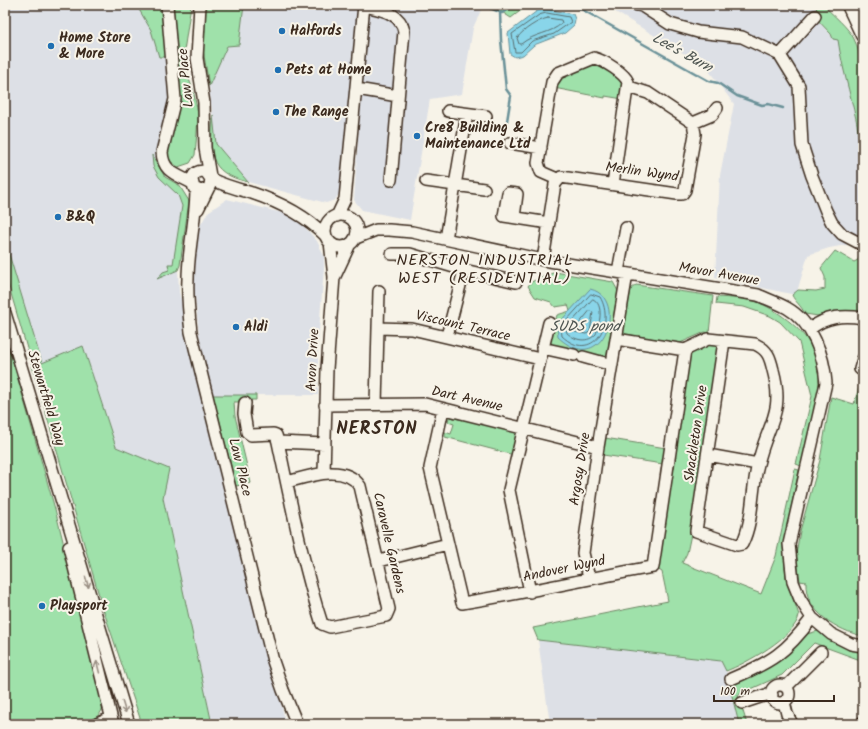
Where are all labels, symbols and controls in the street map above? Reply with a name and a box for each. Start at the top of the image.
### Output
place label: Halfords [290,20,342,42]
marker: Halfords [277,26,287,36]
place label: Home Store & More [59,27,131,65]
water label: Lee's Burn [647,27,718,80]
marker: Home Store & More [46,41,56,51]
street label: Law Place [172,47,200,109]
place label: Pets at Home [286,59,372,81]
marker: Pets at Home [273,65,283,75]
place label: The Range [284,101,349,123]
marker: The Range [271,107,281,117]
place label: Cre8 Building & Maintenance Ltd [425,117,531,155]
marker: Cre8 Building & Maintenance Ltd [412,131,422,141]
street label: Merlin Wynd [604,156,681,188]
place label: B&Q [66,206,96,228]
marker: B&Q [53,212,63,222]
district label: NERSTON INDUSTRIAL WEST (RESIDENTIAL) [396,248,574,291]
street label: Mavor Avenue [677,256,762,292]
street label: Viscount Terrace [413,304,513,348]
water label: SUDS pond [550,315,624,339]
place label: Aldi [244,316,268,338]
marker: Aldi [231,322,241,332]
street label: Avon Drive [300,327,326,392]
street label: Stewartfield Way [21,347,71,449]
street label: Dart Avenue [429,380,505,418]
street label: Shackleton Drive [678,383,714,484]
district label: NERSTON [336,415,418,444]
street label: Argosy Drive [563,430,597,507]
street label: Law Place [222,436,258,499]
street label: Caravelle Gardens [367,490,411,596]
street label: Andover Wynd [521,549,608,588]
one-way arrow [84,575,91,588]
place label: Playsport [50,595,108,617]
marker: Playsport [37,601,47,611]
one-way arrow [94,660,102,673]
scale bar [714,677,834,703]
text: 100 m [720,682,751,701]
one-way arrow [120,701,128,713]

